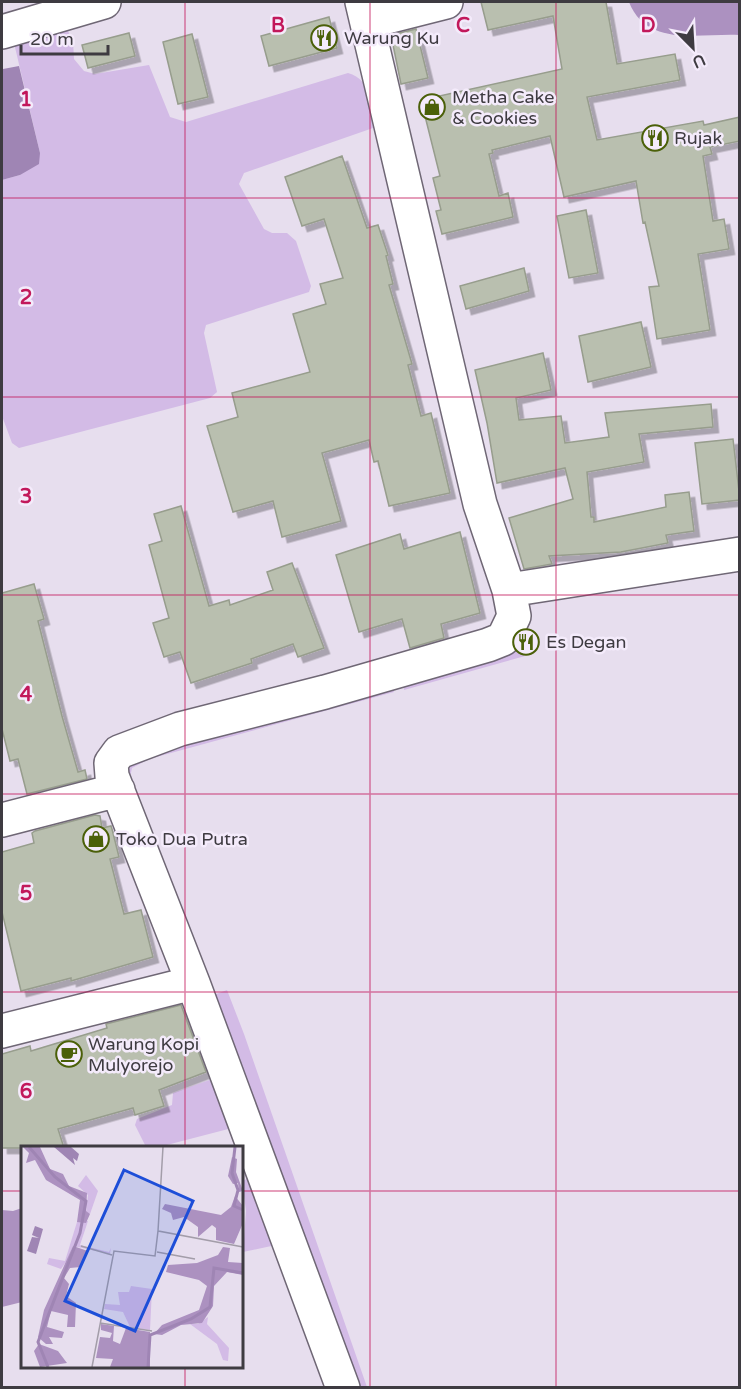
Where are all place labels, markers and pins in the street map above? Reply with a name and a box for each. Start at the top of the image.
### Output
restaurant icon: Warung Ku [309,23,339,53]
place label: Warung Ku [344,27,439,49]
place label: Metha Cake & Cookies [452,86,554,129]
shop icon: Metha Cake & Cookies [417,92,447,122]
restaurant icon: Rujak [640,123,670,153]
place label: Rujak [674,127,722,149]
restaurant icon: Es Degan [511,627,541,657]
place label: Es Degan [546,631,627,653]
shop icon: Toko Dua Putra [81,824,111,854]
place label: Toko Dua Putra [116,828,248,850]
place label: Warung Kopi Mulyorejo [88,1033,199,1076]
cafe icon: Warung Kopi Mulyorejo [54,1039,84,1069]

